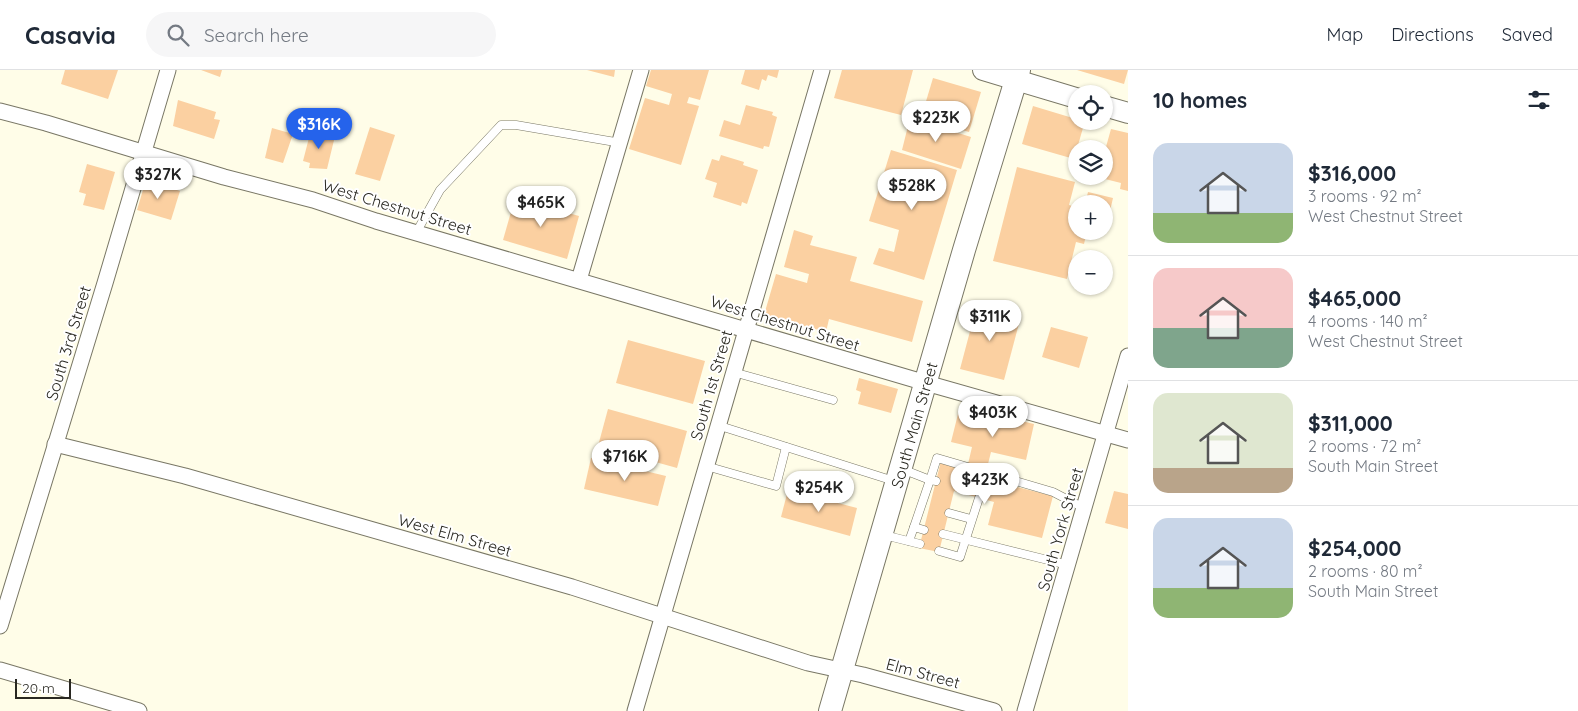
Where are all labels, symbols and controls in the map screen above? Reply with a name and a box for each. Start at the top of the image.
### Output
search box [146,12,496,57]
text: Casavia [25,20,116,50]
icon: search [164,21,192,49]
text: Search here [204,23,309,47]
text: Map [1326,23,1363,46]
text: Directions [1391,23,1474,46]
text: Saved [1502,23,1553,46]
map controls [1068,85,1113,295]
button: locate [1068,85,1113,130]
icon: filters [1525,86,1553,114]
text: 10 homes [1153,87,1247,113]
pin: $223K [901,100,971,143]
text: $223K [913,107,959,127]
pin: $316K [284,108,354,150]
text: $316K [297,114,341,134]
button: layers [1068,140,1113,185]
pin: $327K [123,158,193,200]
text: $316,000 [1308,160,1396,186]
icon: home [1193,163,1253,223]
text: $327K [135,164,181,184]
pin: $528K [877,168,947,211]
street label: West Chestnut Street [320,175,474,239]
text: $528K [888,175,936,195]
pin: $465K [506,186,576,228]
text: 3 rooms · 92 m² [1308,186,1422,206]
text: $465K [517,192,565,212]
button: + [1068,195,1113,240]
text: West Chestnut Street [1308,206,1463,226]
button: − [1068,250,1113,295]
street label: South 3rd Street [41,283,95,403]
text: $465,000 [1308,285,1401,311]
icon: home [1193,288,1253,348]
street label: West Chestnut Street [708,291,862,355]
pin: $311K [955,300,1025,342]
text: $311K [969,306,1011,326]
text: 4 rooms · 140 m² [1308,311,1428,331]
street label: South 1st Street [686,328,736,442]
text: West Chestnut Street [1308,331,1463,351]
street label: South Main Street [886,360,942,490]
pin: $403K [958,396,1028,438]
text: $403K [969,402,1017,422]
text: $311,000 [1308,410,1393,436]
icon: home [1193,413,1253,473]
text: 2 rooms · 72 m² [1308,436,1421,456]
pin: $716K [590,440,660,482]
text: $716K [603,446,647,466]
text: South Main Street [1308,456,1438,476]
pin: $423K [950,462,1020,505]
street label: South York Street [1033,465,1087,593]
text: $423K [961,469,1009,489]
pin: $254K [784,470,854,513]
text: $254K [795,477,843,497]
street label: West Elm Street [396,509,514,561]
text: $254,000 [1308,535,1401,561]
icon: home [1193,538,1253,598]
text: 2 rooms · 80 m² [1308,561,1423,581]
text: South Main Street [1308,581,1438,601]
street label: Elm Street [884,654,962,692]
scale bar [15,676,71,699]
text: 20 m [22,679,55,697]

